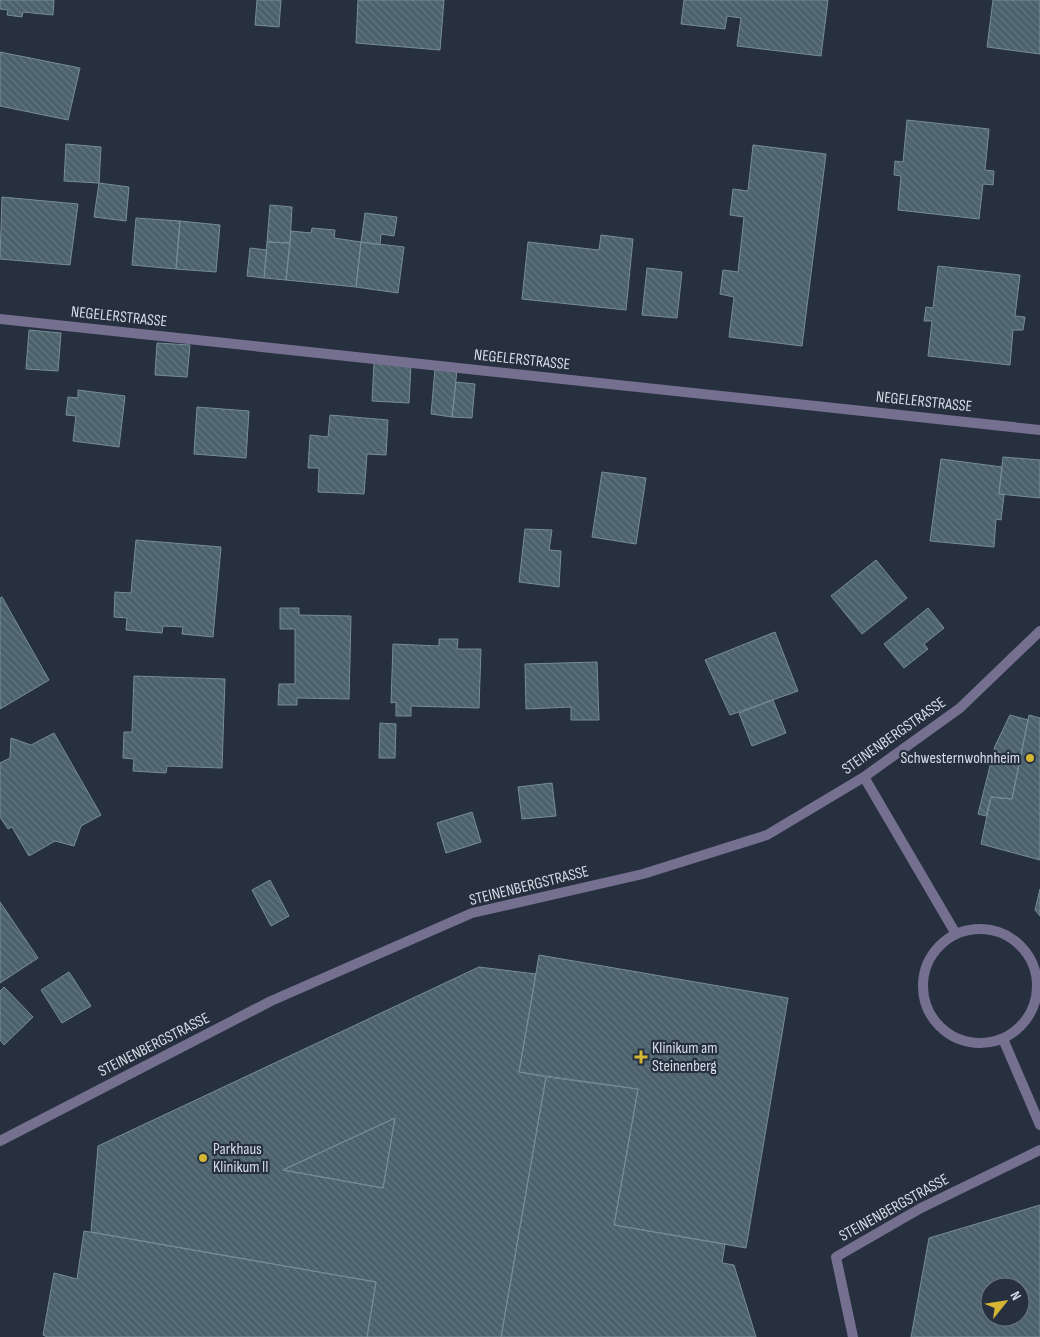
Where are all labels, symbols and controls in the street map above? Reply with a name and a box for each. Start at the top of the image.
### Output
street label: NEGELERSTRASSE [70,303,168,331]
street label: NEGELERSTRASSE [473,346,571,374]
street label: NEGELERSTRASSE [875,388,973,416]
street label: STEINENBERGSTRASSE [838,693,950,779]
place label: Schwesternwohnheim [900,749,1020,768]
marker: Schwesternwohnheim [1024,752,1036,764]
street label: STEINENBERGSTRASSE [467,862,591,910]
street label: STEINENBERGSTRASSE [95,1009,213,1081]
place label: Klinikum am Steinenberg [652,1039,717,1076]
marker: Klinikum am Steinenberg [634,1050,648,1064]
place label: Parkhaus Klinikum II [213,1140,268,1177]
marker: Parkhaus Klinikum II [197,1152,209,1164]
street label: STEINENBERGSTRASSE [836,1170,952,1246]
north arrow [980,1277,1030,1327]
text: N [1007,1288,1025,1303]

